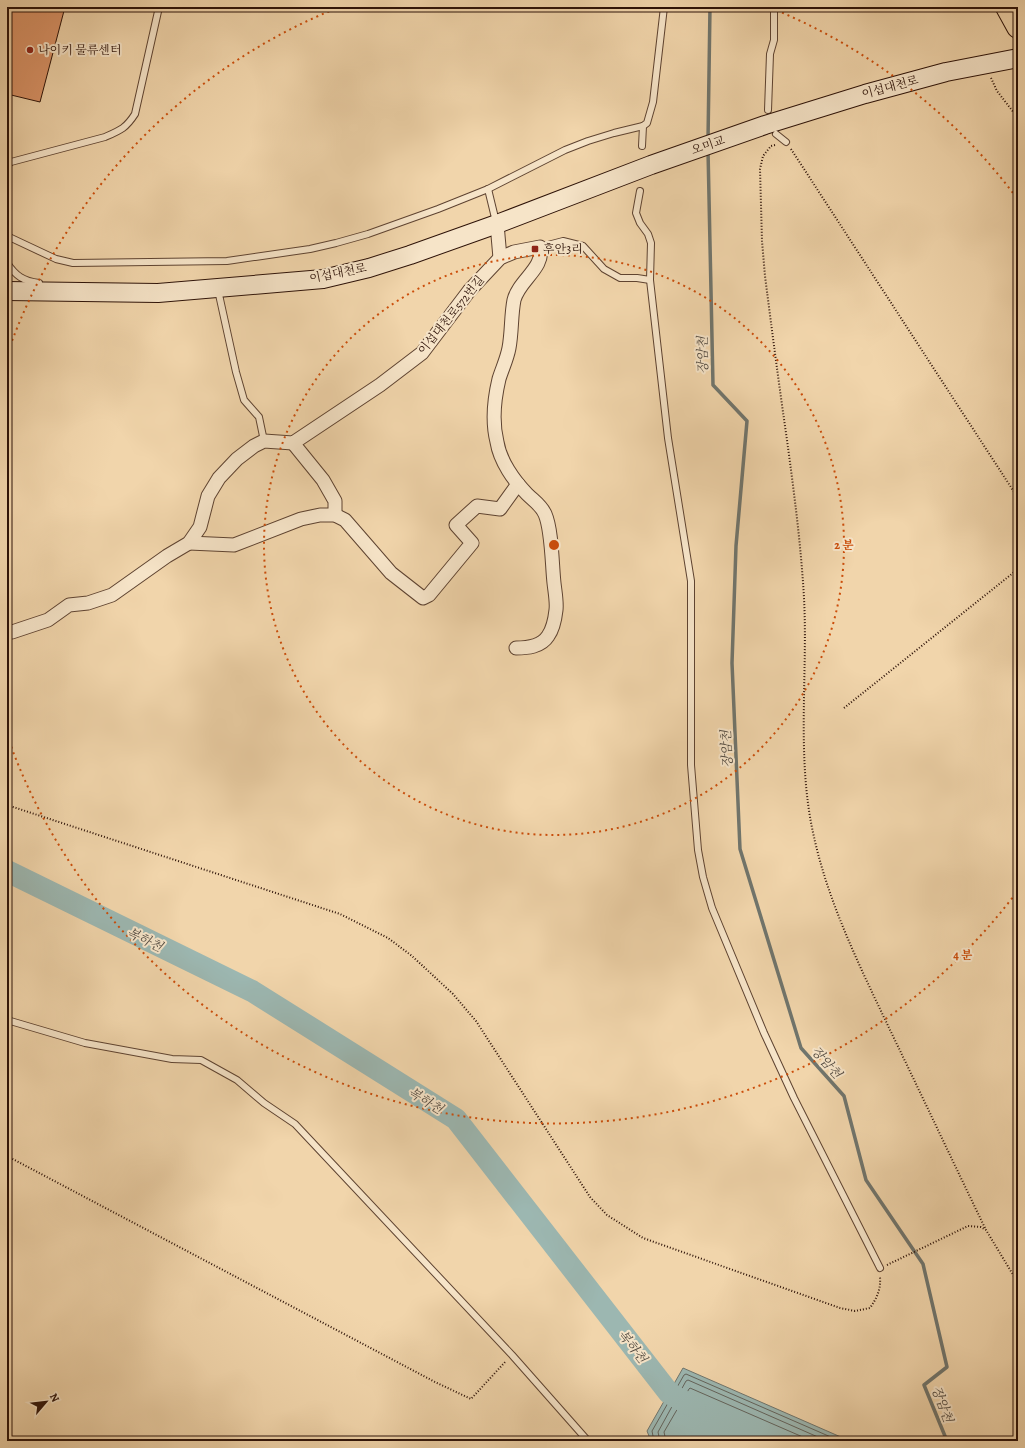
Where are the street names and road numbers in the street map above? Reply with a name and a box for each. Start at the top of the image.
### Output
street label: 이섭대천로 [860,72,920,102]
street label: 오미교 [689,132,727,158]
street label: 이섭대천로 [308,260,368,286]
street label: 이섭대천로572번길 [414,272,488,358]

